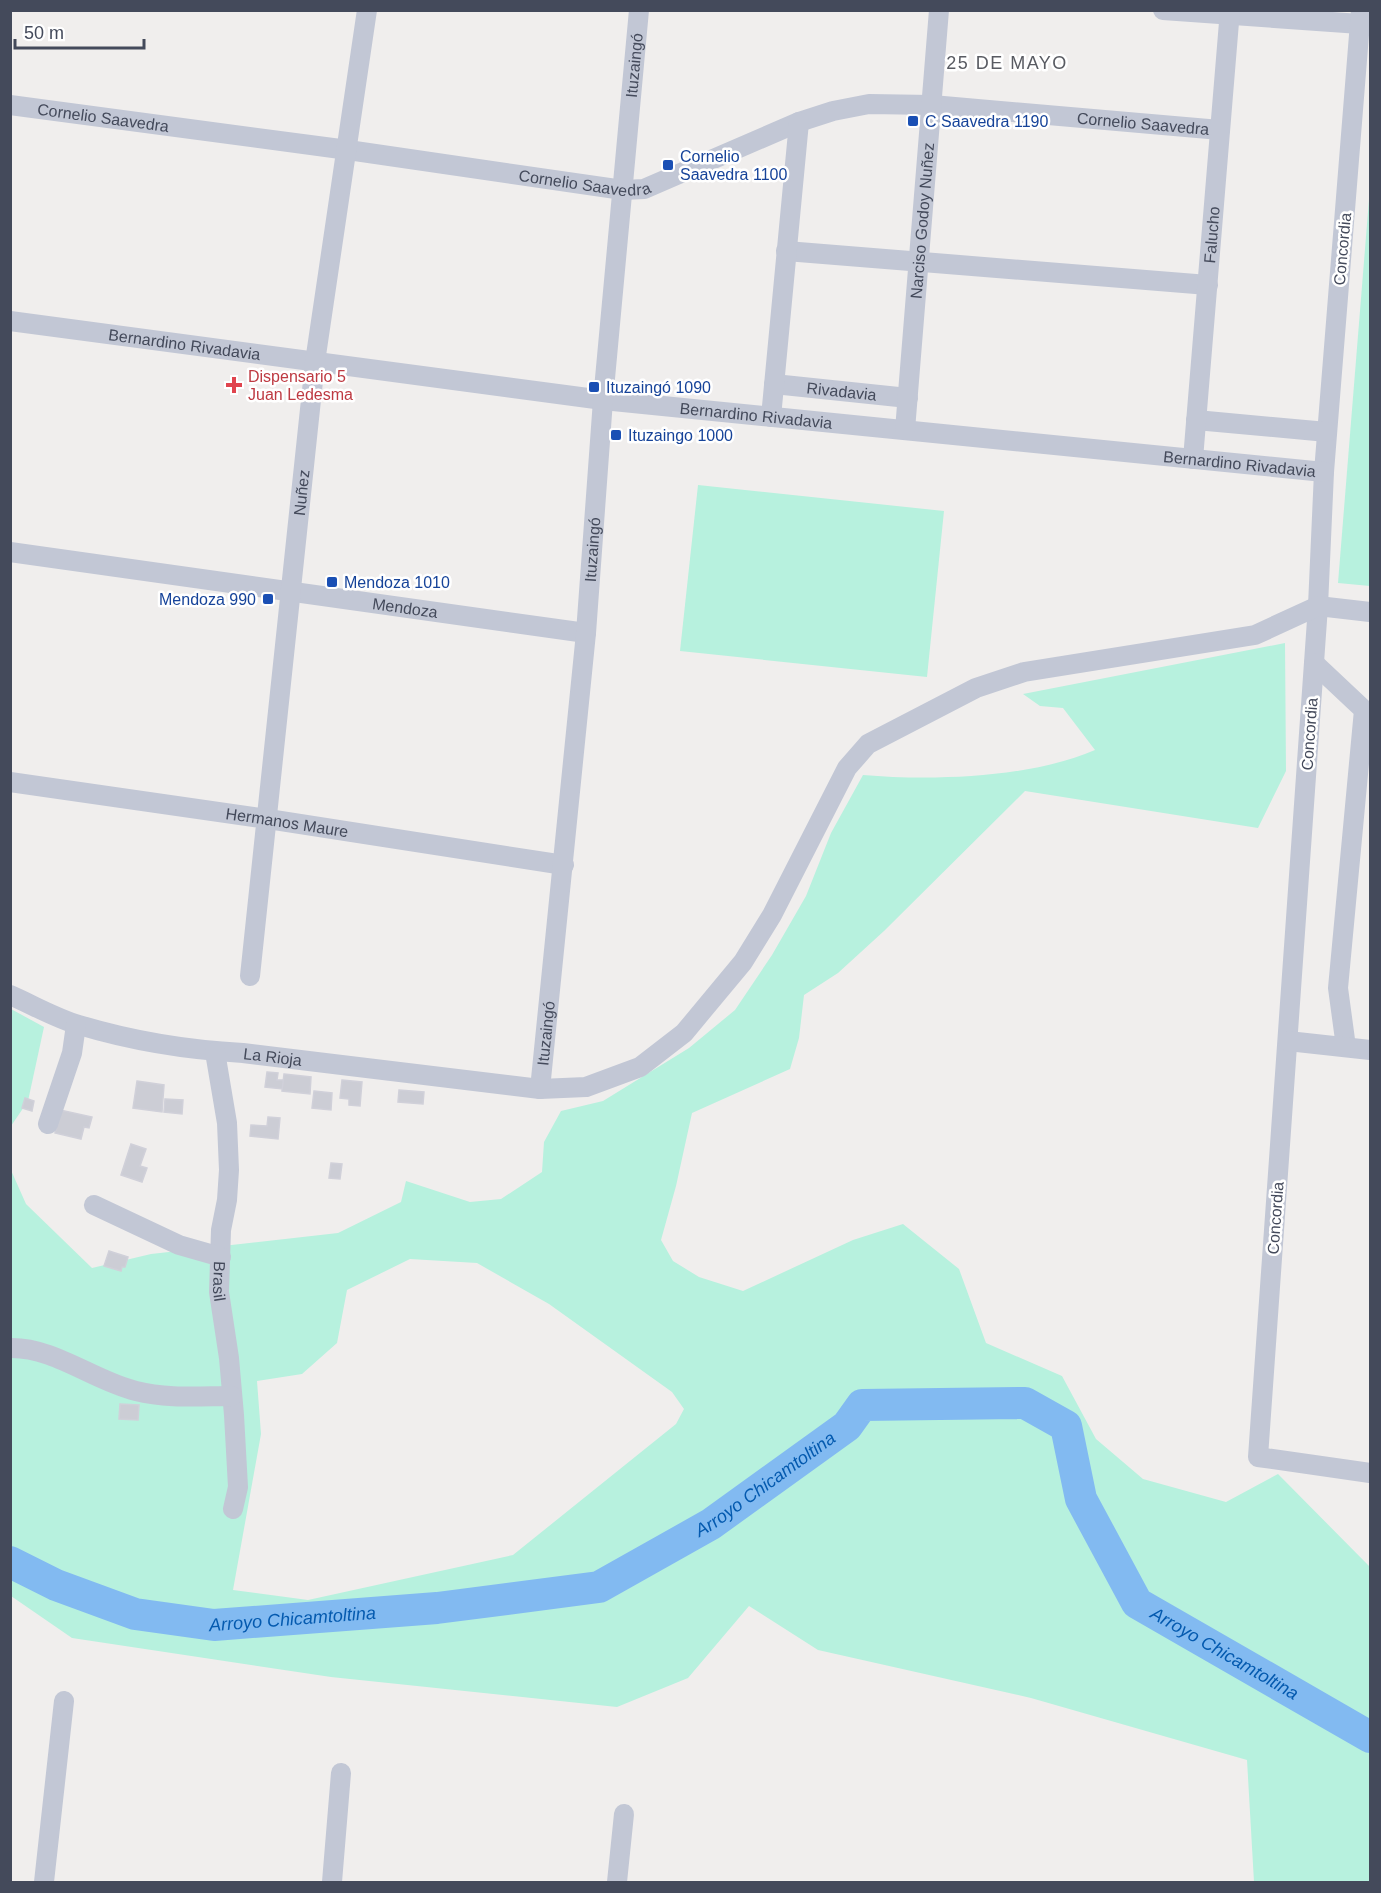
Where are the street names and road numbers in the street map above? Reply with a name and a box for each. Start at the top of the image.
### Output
street label: Ituzaingó [623,32,646,99]
street label: Cornelio Saavedra [36,101,170,135]
street label: Cornelio Saavedra [1076,110,1210,138]
street label: Narciso Godoy Nuñez [908,142,937,299]
street label: Cornelio Saavedra [518,167,654,200]
street label: Falucho [1201,206,1223,264]
street label: Concordia [1331,212,1354,286]
street label: Bernardino Rivadavia [107,326,261,363]
street label: Rivadavia [806,379,878,404]
street label: Bernardino Rivadavia [679,400,833,432]
street label: Bernardino Rivadavia [1163,448,1317,480]
street label: Nuñez [291,469,313,517]
street label: Ituzaingó [582,516,603,583]
street label: Mendoza [371,595,439,621]
street label: Concordia [1298,697,1321,771]
street label: Hermanos Maure [225,805,350,840]
street label: Ituzaingó [534,1000,558,1067]
street label: La Rioja [242,1045,303,1069]
street label: Concordia [1264,1181,1287,1255]
street label: Brasil [210,1261,228,1303]

